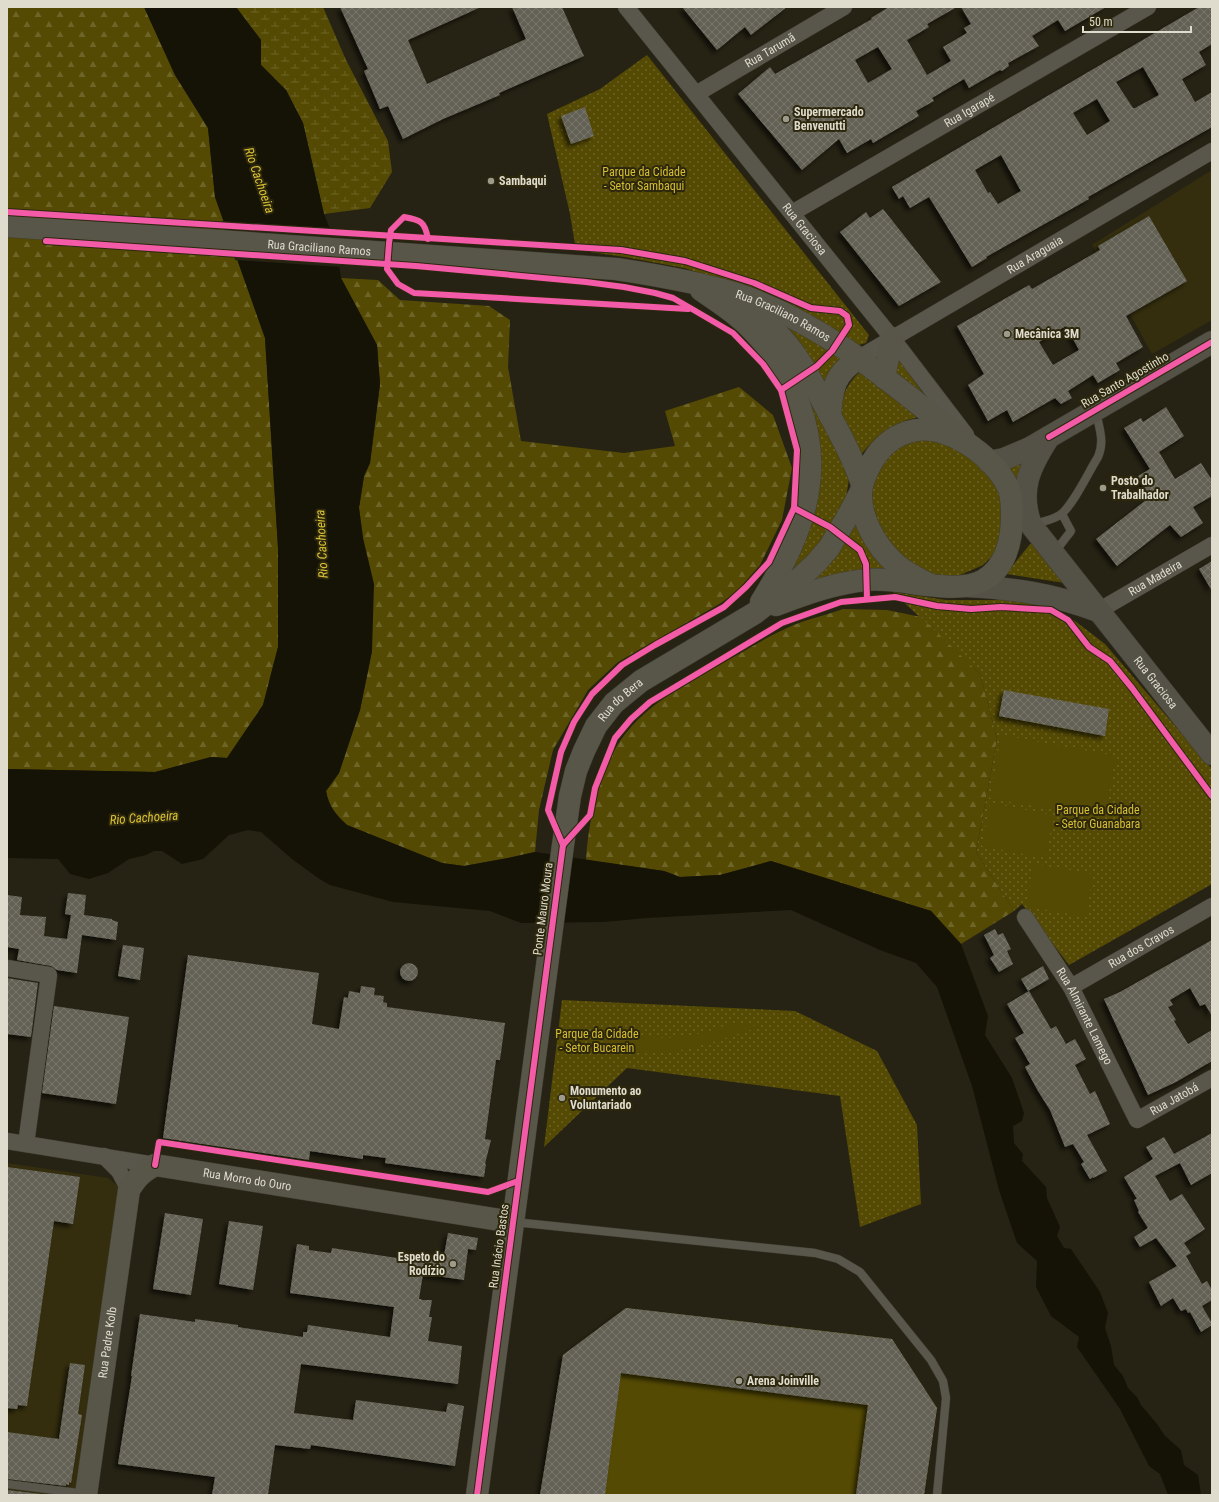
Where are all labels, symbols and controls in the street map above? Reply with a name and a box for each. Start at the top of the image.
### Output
scale bar [1083,8,1191,34]
text: 50 m [1089,15,1113,29]
street label: Rua Tarumã [742,30,798,71]
street label: Rua Igarapé [942,90,998,130]
place label: Supermercado Benvenutti [794,105,864,133]
marker: Supermercado Benvenutti [781,114,791,124]
water label: Rio Cachoeira [241,145,278,215]
park label: Parque da Cidade - Setor Sambaqui [602,165,686,193]
place label: Sambaqui [499,174,547,188]
marker: Sambaqui [486,176,496,186]
street label: Rua Graciosa [779,200,830,258]
street label: Rua Araguaia [1004,233,1066,277]
street label: Rua Graciliano Ramos [267,237,372,259]
street label: Rua Graciliano Ramos [734,287,833,345]
place label: Mecânica 3M [1015,327,1079,341]
marker: Mecânica 3M [1002,329,1012,339]
street label: Rua Santo Agostinho [1079,349,1171,411]
place label: Posto do Trabalhador [1111,474,1169,502]
marker: Posto do Trabalhador [1098,483,1108,493]
water label: Rio Cachoeira [312,509,331,579]
street label: Rua Madeira [1126,557,1184,599]
street label: Rua Graciosa [1131,654,1181,712]
street label: Rua do Bera [595,675,646,724]
park label: Parque da Cidade - Setor Guanabara [1056,803,1140,831]
water label: Rio Cachoeira [109,808,179,827]
street label: Ponte Mauro Moura [530,862,556,956]
street label: Rua dos Cravos [1106,922,1177,971]
street label: Rua Almirante Lamego [1053,965,1115,1067]
park label: Parque da Cidade - Setor Bucarein [555,1027,639,1055]
street label: Rua Jatobá [1148,1080,1201,1118]
place label: Monumento ao Voluntariado [570,1084,641,1112]
marker: Monumento ao Voluntariado [557,1093,567,1103]
street label: Rua Morro do Ouro [202,1166,292,1194]
street label: Rua Inácio Bastos [486,1203,512,1289]
place label: Espeto do Rodízio [398,1250,445,1278]
marker: Espeto do Rodízio [448,1259,458,1269]
street label: Rua Padre Kolb [96,1306,119,1379]
place label: Arena Joinville [747,1374,819,1388]
marker: Arena Joinville [734,1376,744,1386]

